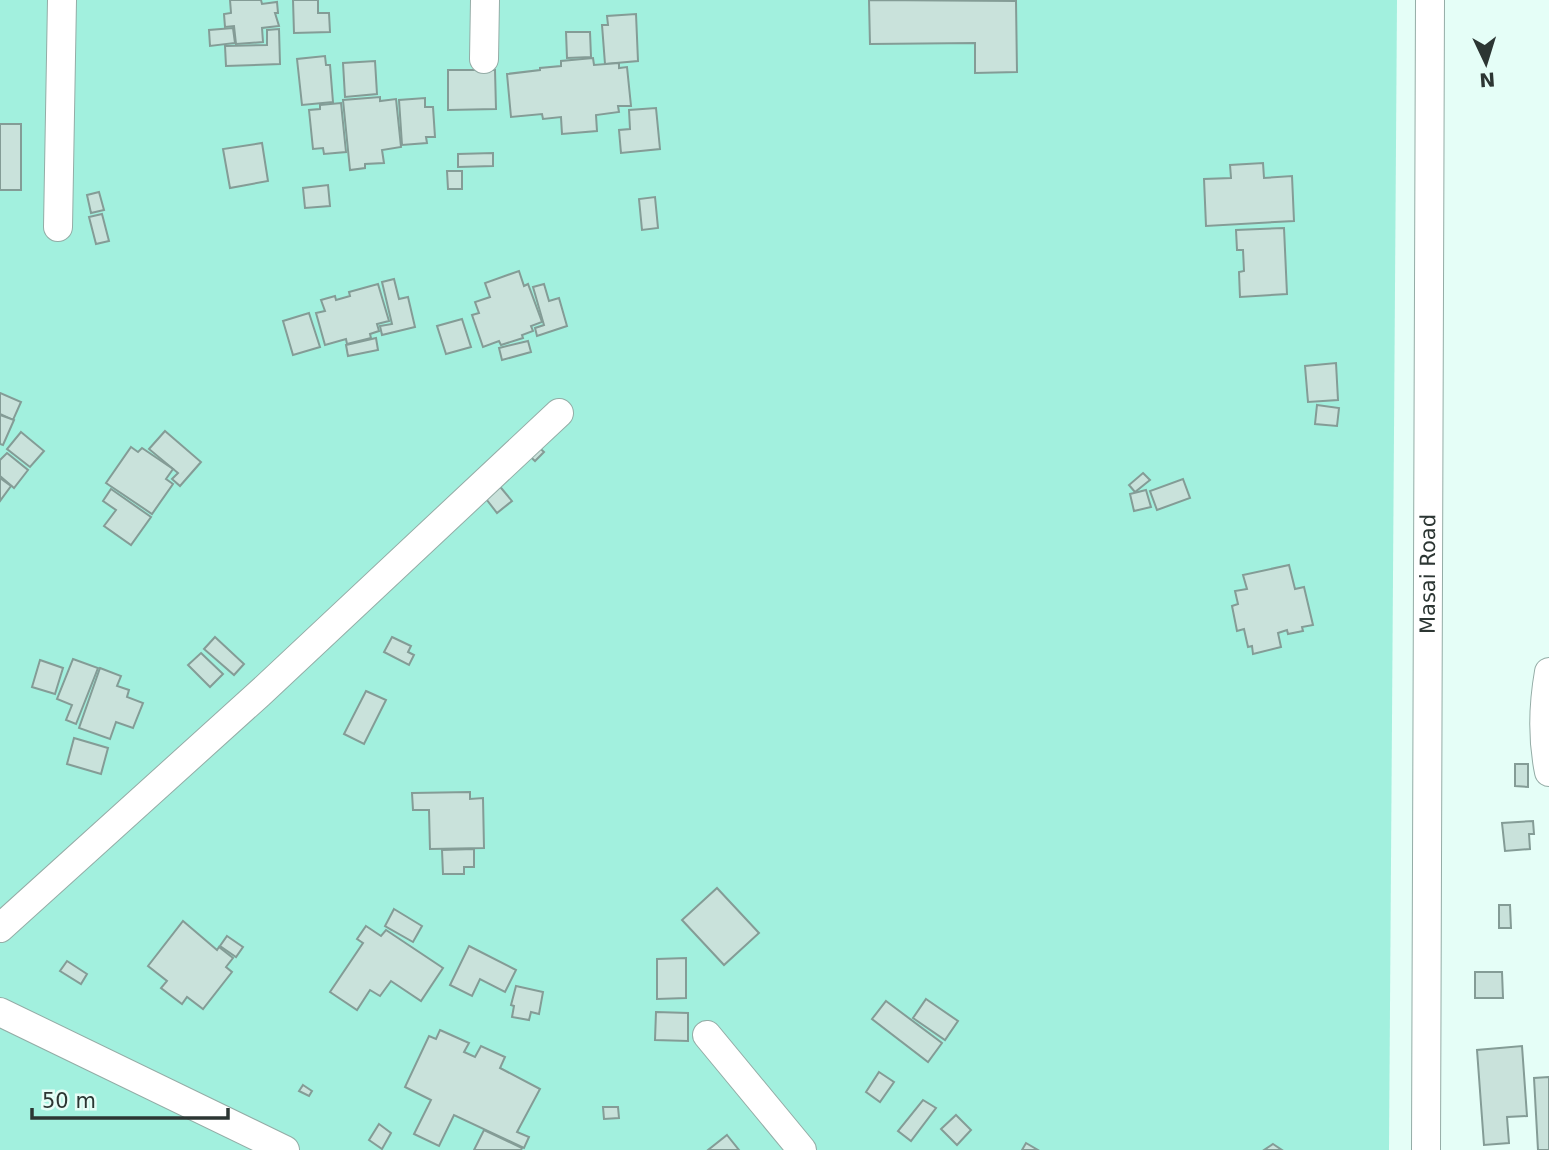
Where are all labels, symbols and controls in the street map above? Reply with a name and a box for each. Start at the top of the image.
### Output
north arrow [1451,28,1521,98]
text: N [1478,68,1496,91]
street label: Masai Road [1416,514,1440,634]
scale bar [32,1076,228,1120]
text: 50 m [42,1089,96,1113]

